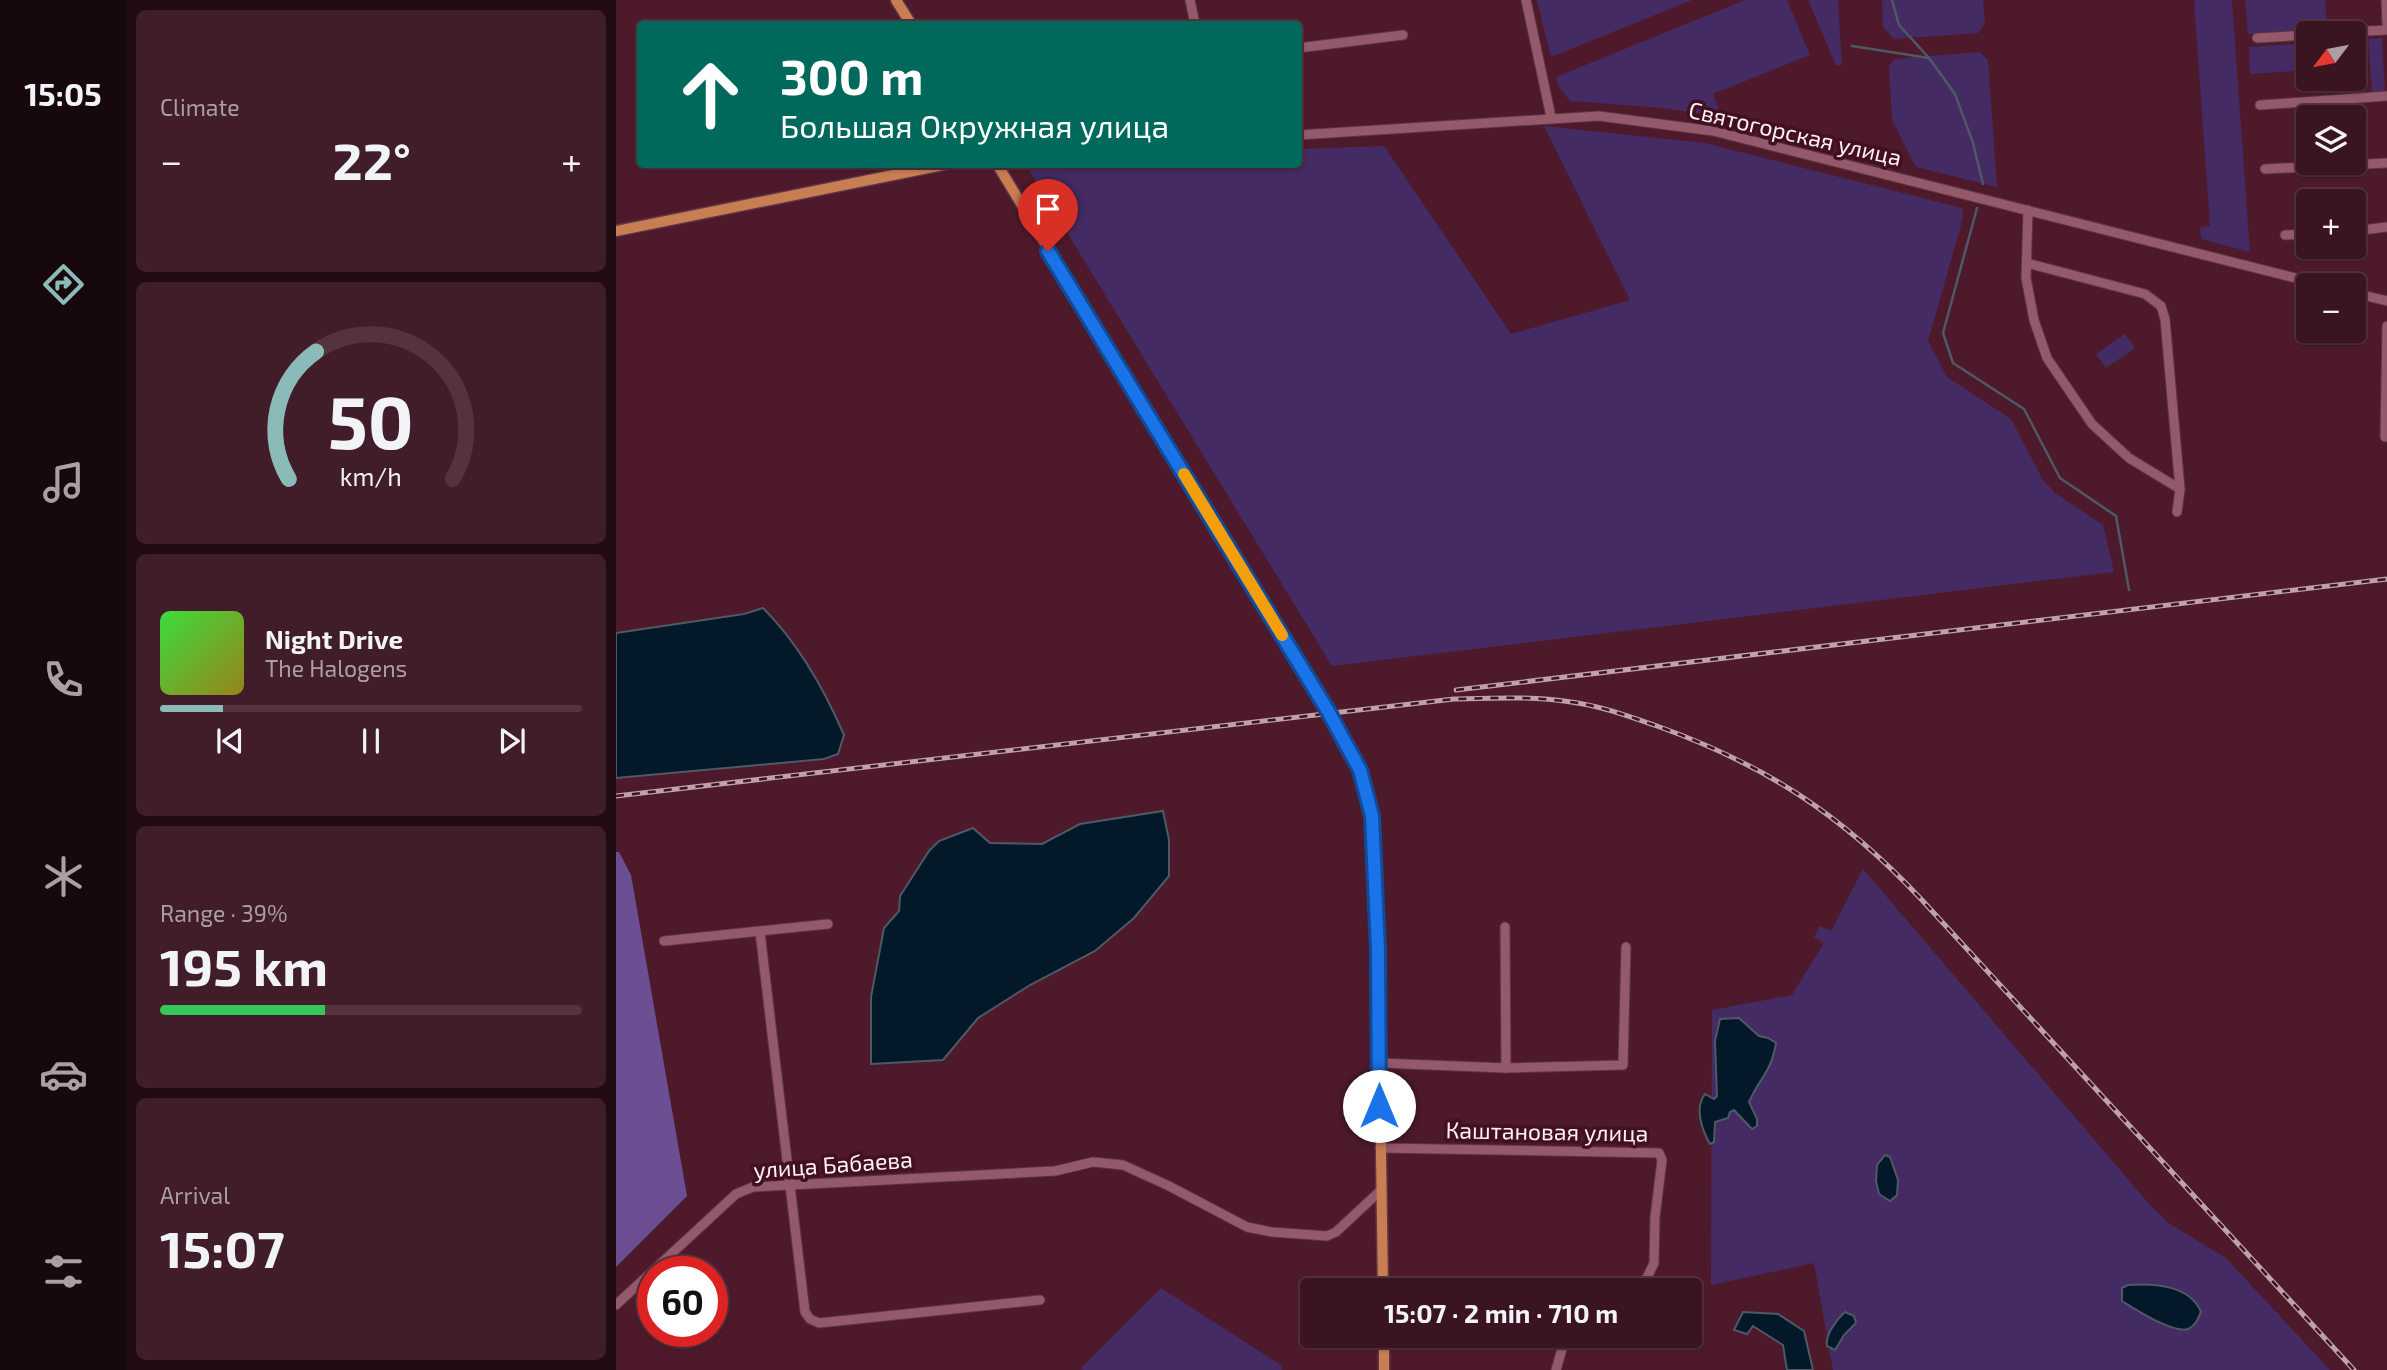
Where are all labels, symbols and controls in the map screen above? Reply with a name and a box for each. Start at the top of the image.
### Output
north arrow [2296,21,2366,91]
map controls [2296,21,2366,343]
text: 300 m [780,46,923,105]
icon: ahead [665,49,756,140]
text: 15:05 [24,74,102,112]
text: Climate [160,93,240,121]
street label: Святогорская улица [1686,95,1904,172]
button: layers [2296,105,2366,175]
text: Большая Окружная улица [780,106,1169,144]
text: 22° [332,128,411,190]
text: − [160,137,182,183]
text: + [561,137,582,183]
pin [1018,179,1078,251]
button: + [2296,189,2366,259]
icon: arrive [1029,190,1067,228]
icon: directions [39,260,88,309]
button: − [2296,273,2366,343]
text: 50 [328,376,414,464]
icon: music [39,458,88,507]
text: km/h [340,461,402,491]
text: Night Drive [265,623,403,654]
text: The Halogens [265,654,407,682]
icon: phone [39,655,88,704]
icon: previous [211,722,249,760]
icon: pause [352,722,390,760]
icon: next [493,722,531,760]
icon: climate [39,852,88,901]
text: Range · 39% [160,899,288,927]
text: 195 km [160,934,328,996]
icon: car [39,1050,88,1099]
position arrow [1342,1069,1416,1143]
street label: Каштановая улица [1445,1115,1649,1148]
street label: улица Бабаева [752,1144,914,1185]
text: Arrival [160,1181,230,1209]
text: 15:07 [160,1216,285,1278]
icon: filters [39,1247,88,1296]
speed limit sign: 60 [637,1256,728,1347]
text: 15:07 · 2 min · 710 m [1384,1297,1618,1328]

